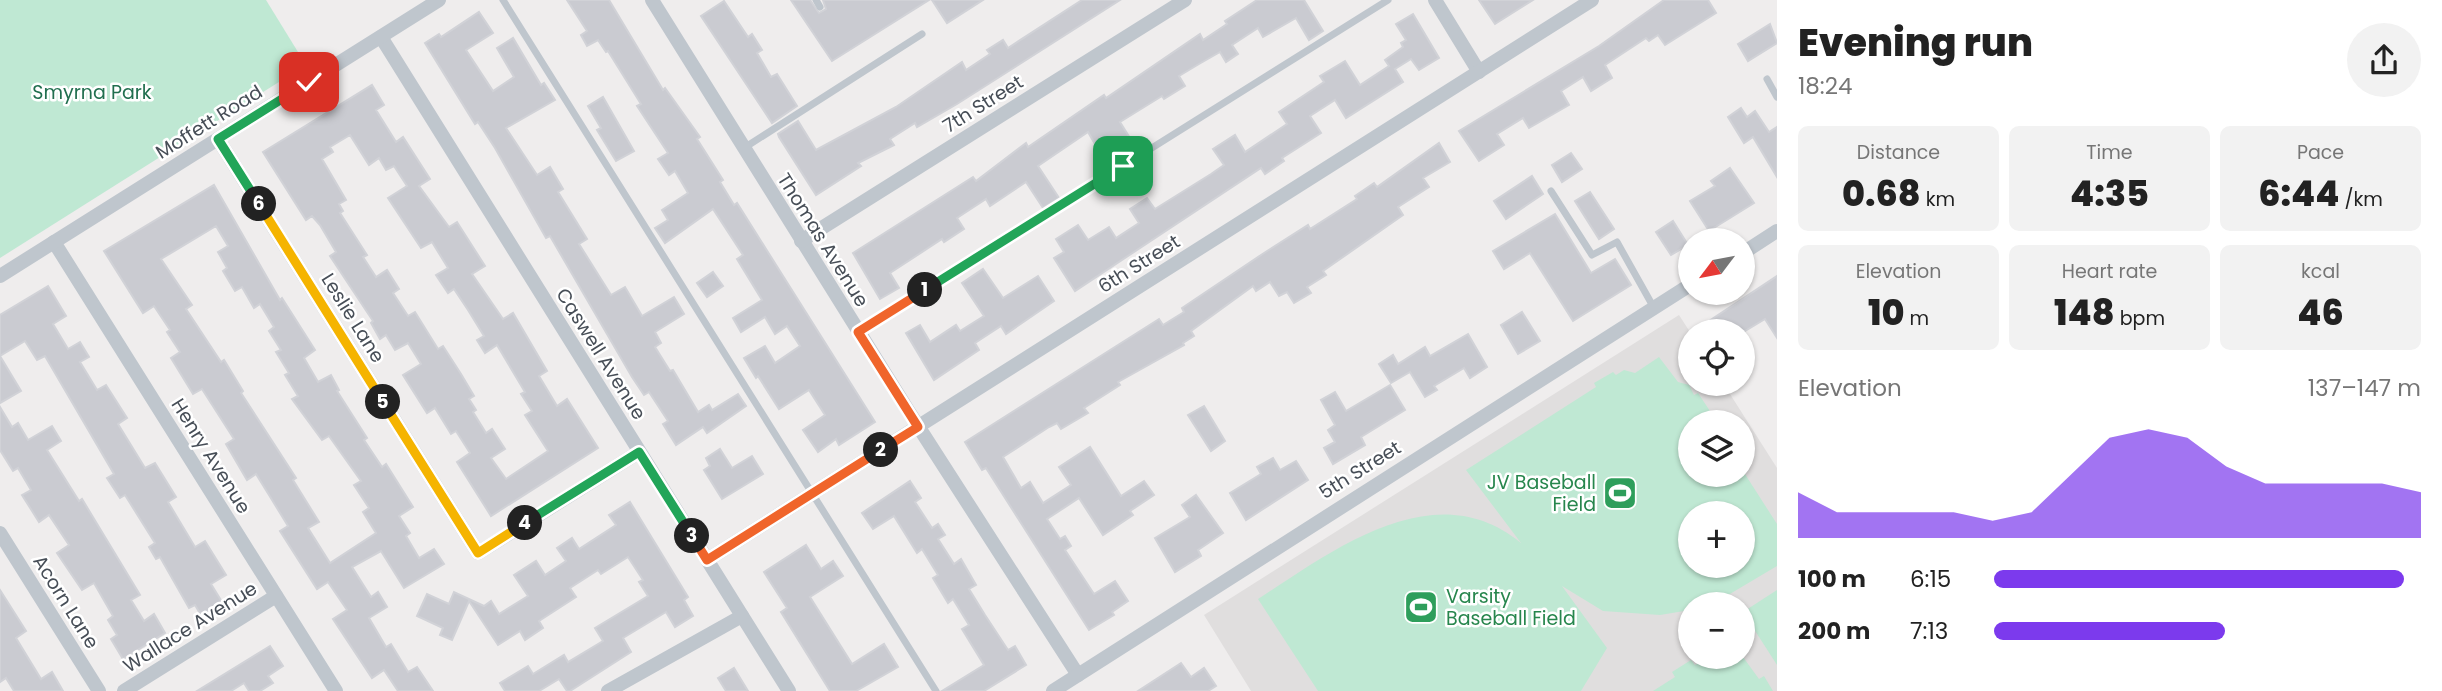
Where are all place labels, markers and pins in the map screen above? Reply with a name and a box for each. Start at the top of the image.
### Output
pin [279,52,339,112]
pin [1093,136,1153,196]
pin: 6 [242,186,276,222]
pin: 1 [908,272,942,308]
pin: 5 [366,384,400,420]
pin: 2 [864,433,898,468]
place label: JV Baseball Field [1487,469,1596,518]
sports icon: JV Baseball Field [1601,474,1639,512]
pin: 4 [508,505,542,540]
pin: 3 [674,518,710,554]
place label: Varsity Baseball Field [1446,583,1576,632]
sports icon: Varsity Baseball Field [1402,588,1440,626]

